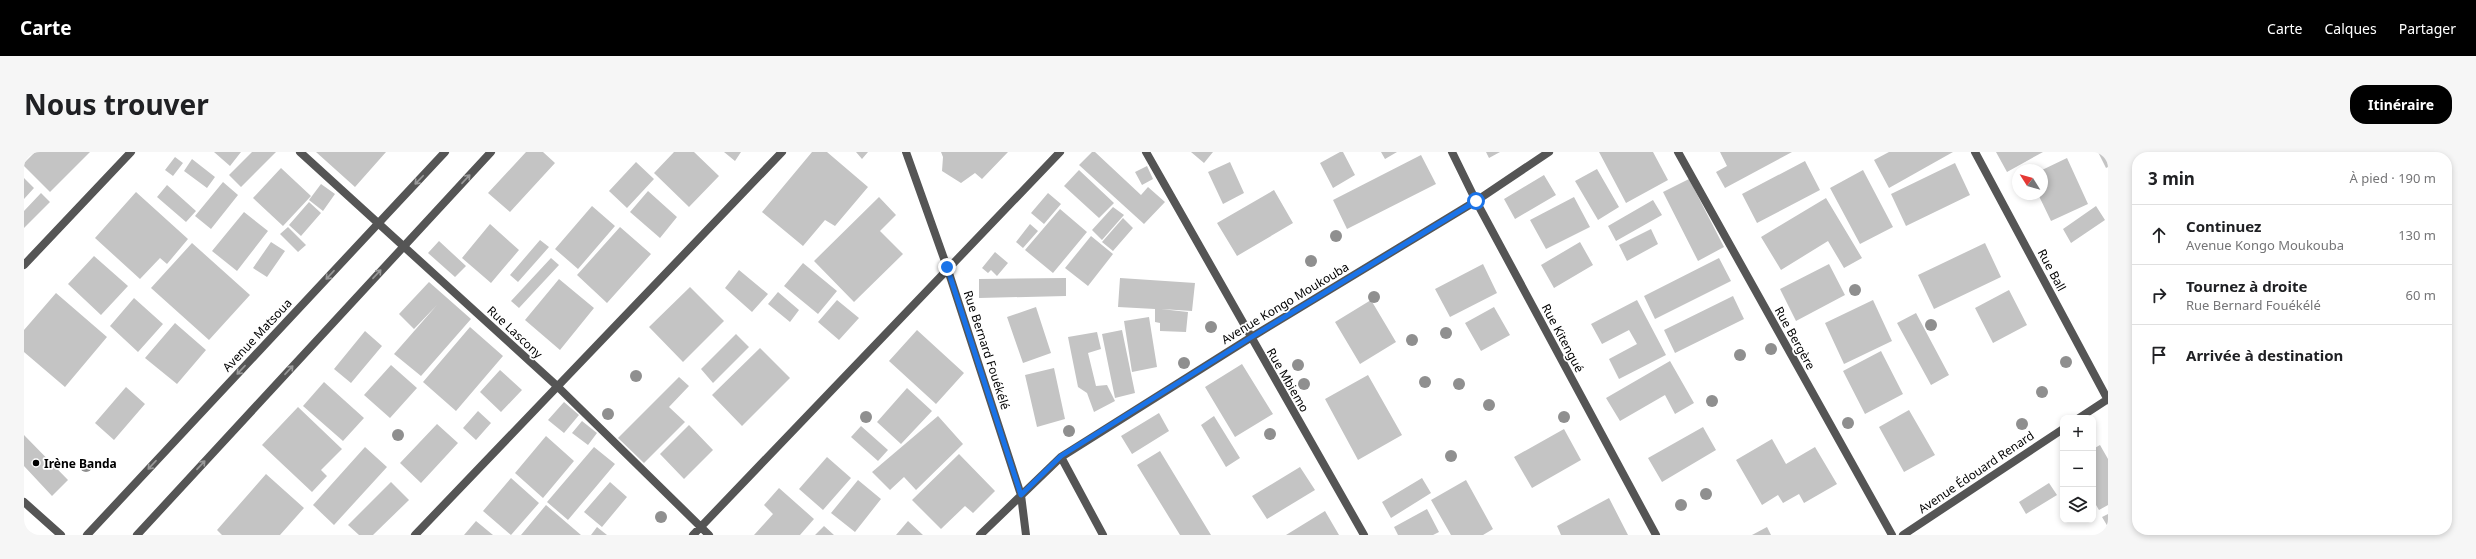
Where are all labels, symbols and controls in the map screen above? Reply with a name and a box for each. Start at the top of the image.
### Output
text: Carte [20,15,72,41]
text: Carte [2267,19,2303,38]
text: Calques [2325,19,2377,38]
text: Partager [2399,19,2456,38]
text: Nous trouver [24,85,209,123]
button: Itinéraire [2350,85,2452,124]
north arrow [2012,164,2048,200]
text: 3 min [2148,167,2195,190]
text: À pied · 190 m [2350,169,2436,187]
one-way arrow [461,174,471,184]
one-way arrow [414,175,423,185]
route start [1467,192,1485,210]
text: Continuez [2186,216,2261,236]
icon: ahead [2148,224,2170,246]
text: 130 m [2398,226,2436,244]
text: Avenue Kongo Moukouba [2186,236,2344,254]
street label: Rue Ball [2034,246,2070,294]
route end [938,258,956,276]
street label: Avenue Kongo Moukouba [1218,258,1352,348]
one-way arrow [373,269,382,279]
one-way arrow [325,270,334,280]
text: Tournez à droite [2186,276,2307,296]
icon: right [2148,284,2170,306]
text: 60 m [2406,286,2436,304]
street label: Rue Bernard Fouékélé [960,288,1014,412]
street label: Avenue Matsoua [219,295,295,375]
text: Rue Bernard Fouékélé [2186,296,2321,314]
street label: Rue Kitengué [1538,301,1588,375]
street label: Rue Lascony [484,302,547,363]
street label: Rue Bergère [1771,303,1819,373]
icon: arrive [2148,344,2170,366]
street label: Rue Mbiemo [1263,345,1313,415]
text: Arrivée à destination [2186,345,2343,365]
one-way arrow [285,364,294,375]
one-way arrow [236,365,246,375]
map controls [2060,415,2096,523]
button: + [2060,415,2096,451]
street label: Avenue Édouard Renard [1915,427,2037,517]
button: − [2060,451,2096,487]
place label: Irène Banda [44,455,117,472]
marker: Irène Banda [31,458,41,468]
one-way arrow [147,460,157,470]
one-way arrow [196,460,206,470]
button: layers [2060,487,2096,523]

